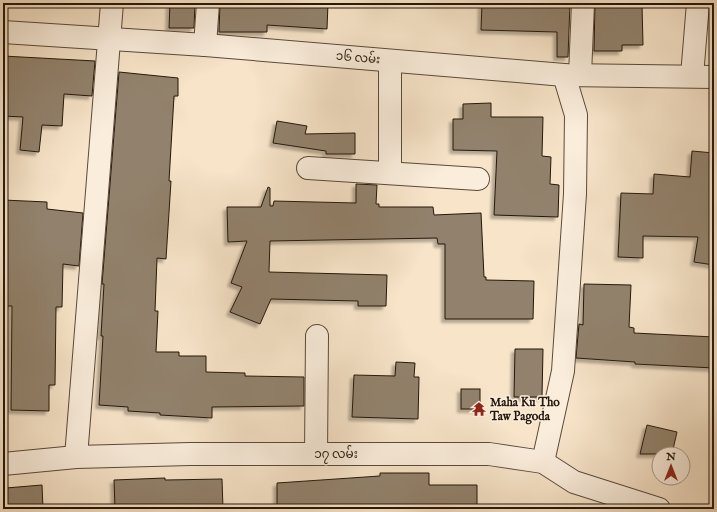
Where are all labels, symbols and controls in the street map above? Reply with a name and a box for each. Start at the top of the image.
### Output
street label: ၁၆ လမ်း [335,47,381,67]
place label: Maha Ku Tho Taw Pagoda [489,395,560,425]
temple icon: Maha Ku Tho Taw Pagoda [471,401,487,417]
street label: ၁၇ လမ်း [314,445,358,464]
north arrow [651,446,691,486]
text: N [665,450,676,464]

